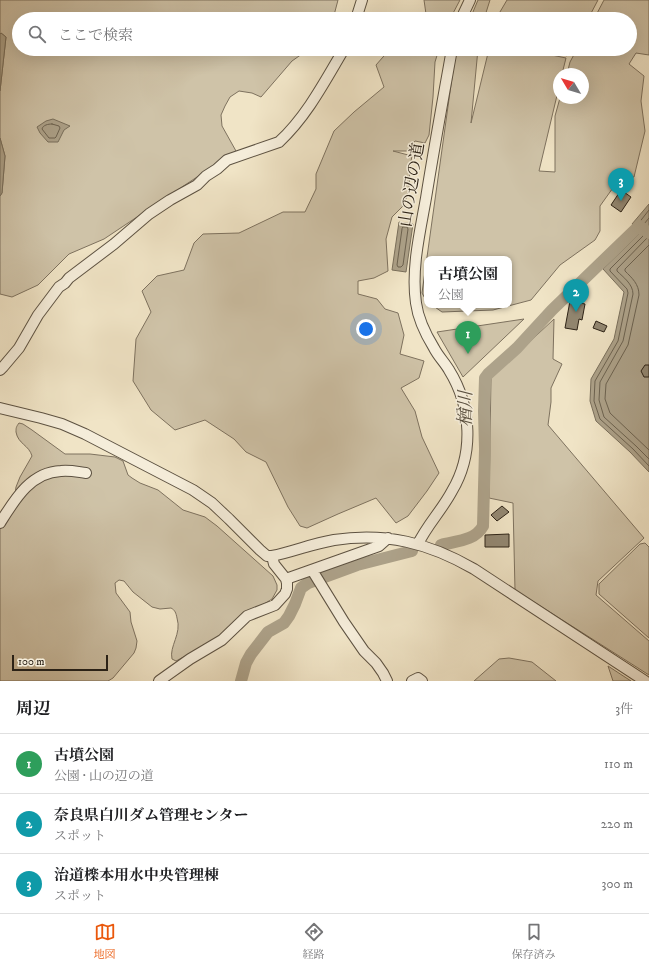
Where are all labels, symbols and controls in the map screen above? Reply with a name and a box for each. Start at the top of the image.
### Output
search box [12,12,637,56]
icon: search [26,23,48,45]
text: ここで検索 [58,26,133,45]
north arrow [553,68,589,104]
street label: 山の辺の道 [394,141,430,229]
pin: 3 [608,168,634,201]
popup [424,256,512,308]
text: 古墳公園 [438,265,498,284]
pin: 2 [563,279,589,312]
text: 公園 [438,287,464,303]
your location [356,319,376,339]
pin: 1 [455,321,481,354]
water label: 楢川 [455,389,477,427]
scale bar [12,653,108,672]
text: 100 m [18,655,44,669]
text: 周辺 [16,698,50,720]
text: 3件 [615,701,633,717]
text: 古墳公園 [54,746,114,765]
text: 1 [27,756,31,772]
text: 110 m [604,756,633,772]
text: 公園 · 山の辺の道 [54,768,154,784]
text: 奈良県白川ダム管理センター [54,806,248,825]
text: 2 [26,816,32,832]
text: 220 m [601,816,633,832]
text: スポット [54,828,106,844]
text: 治道檪本用水中央管理棟 [54,866,219,885]
text: 3 [27,876,31,892]
text: 300 m [602,876,633,892]
text: スポット [54,888,106,904]
tab: 地図 [94,921,116,962]
tab: 経路 [303,921,325,962]
tab: 保存済み [512,921,556,962]

